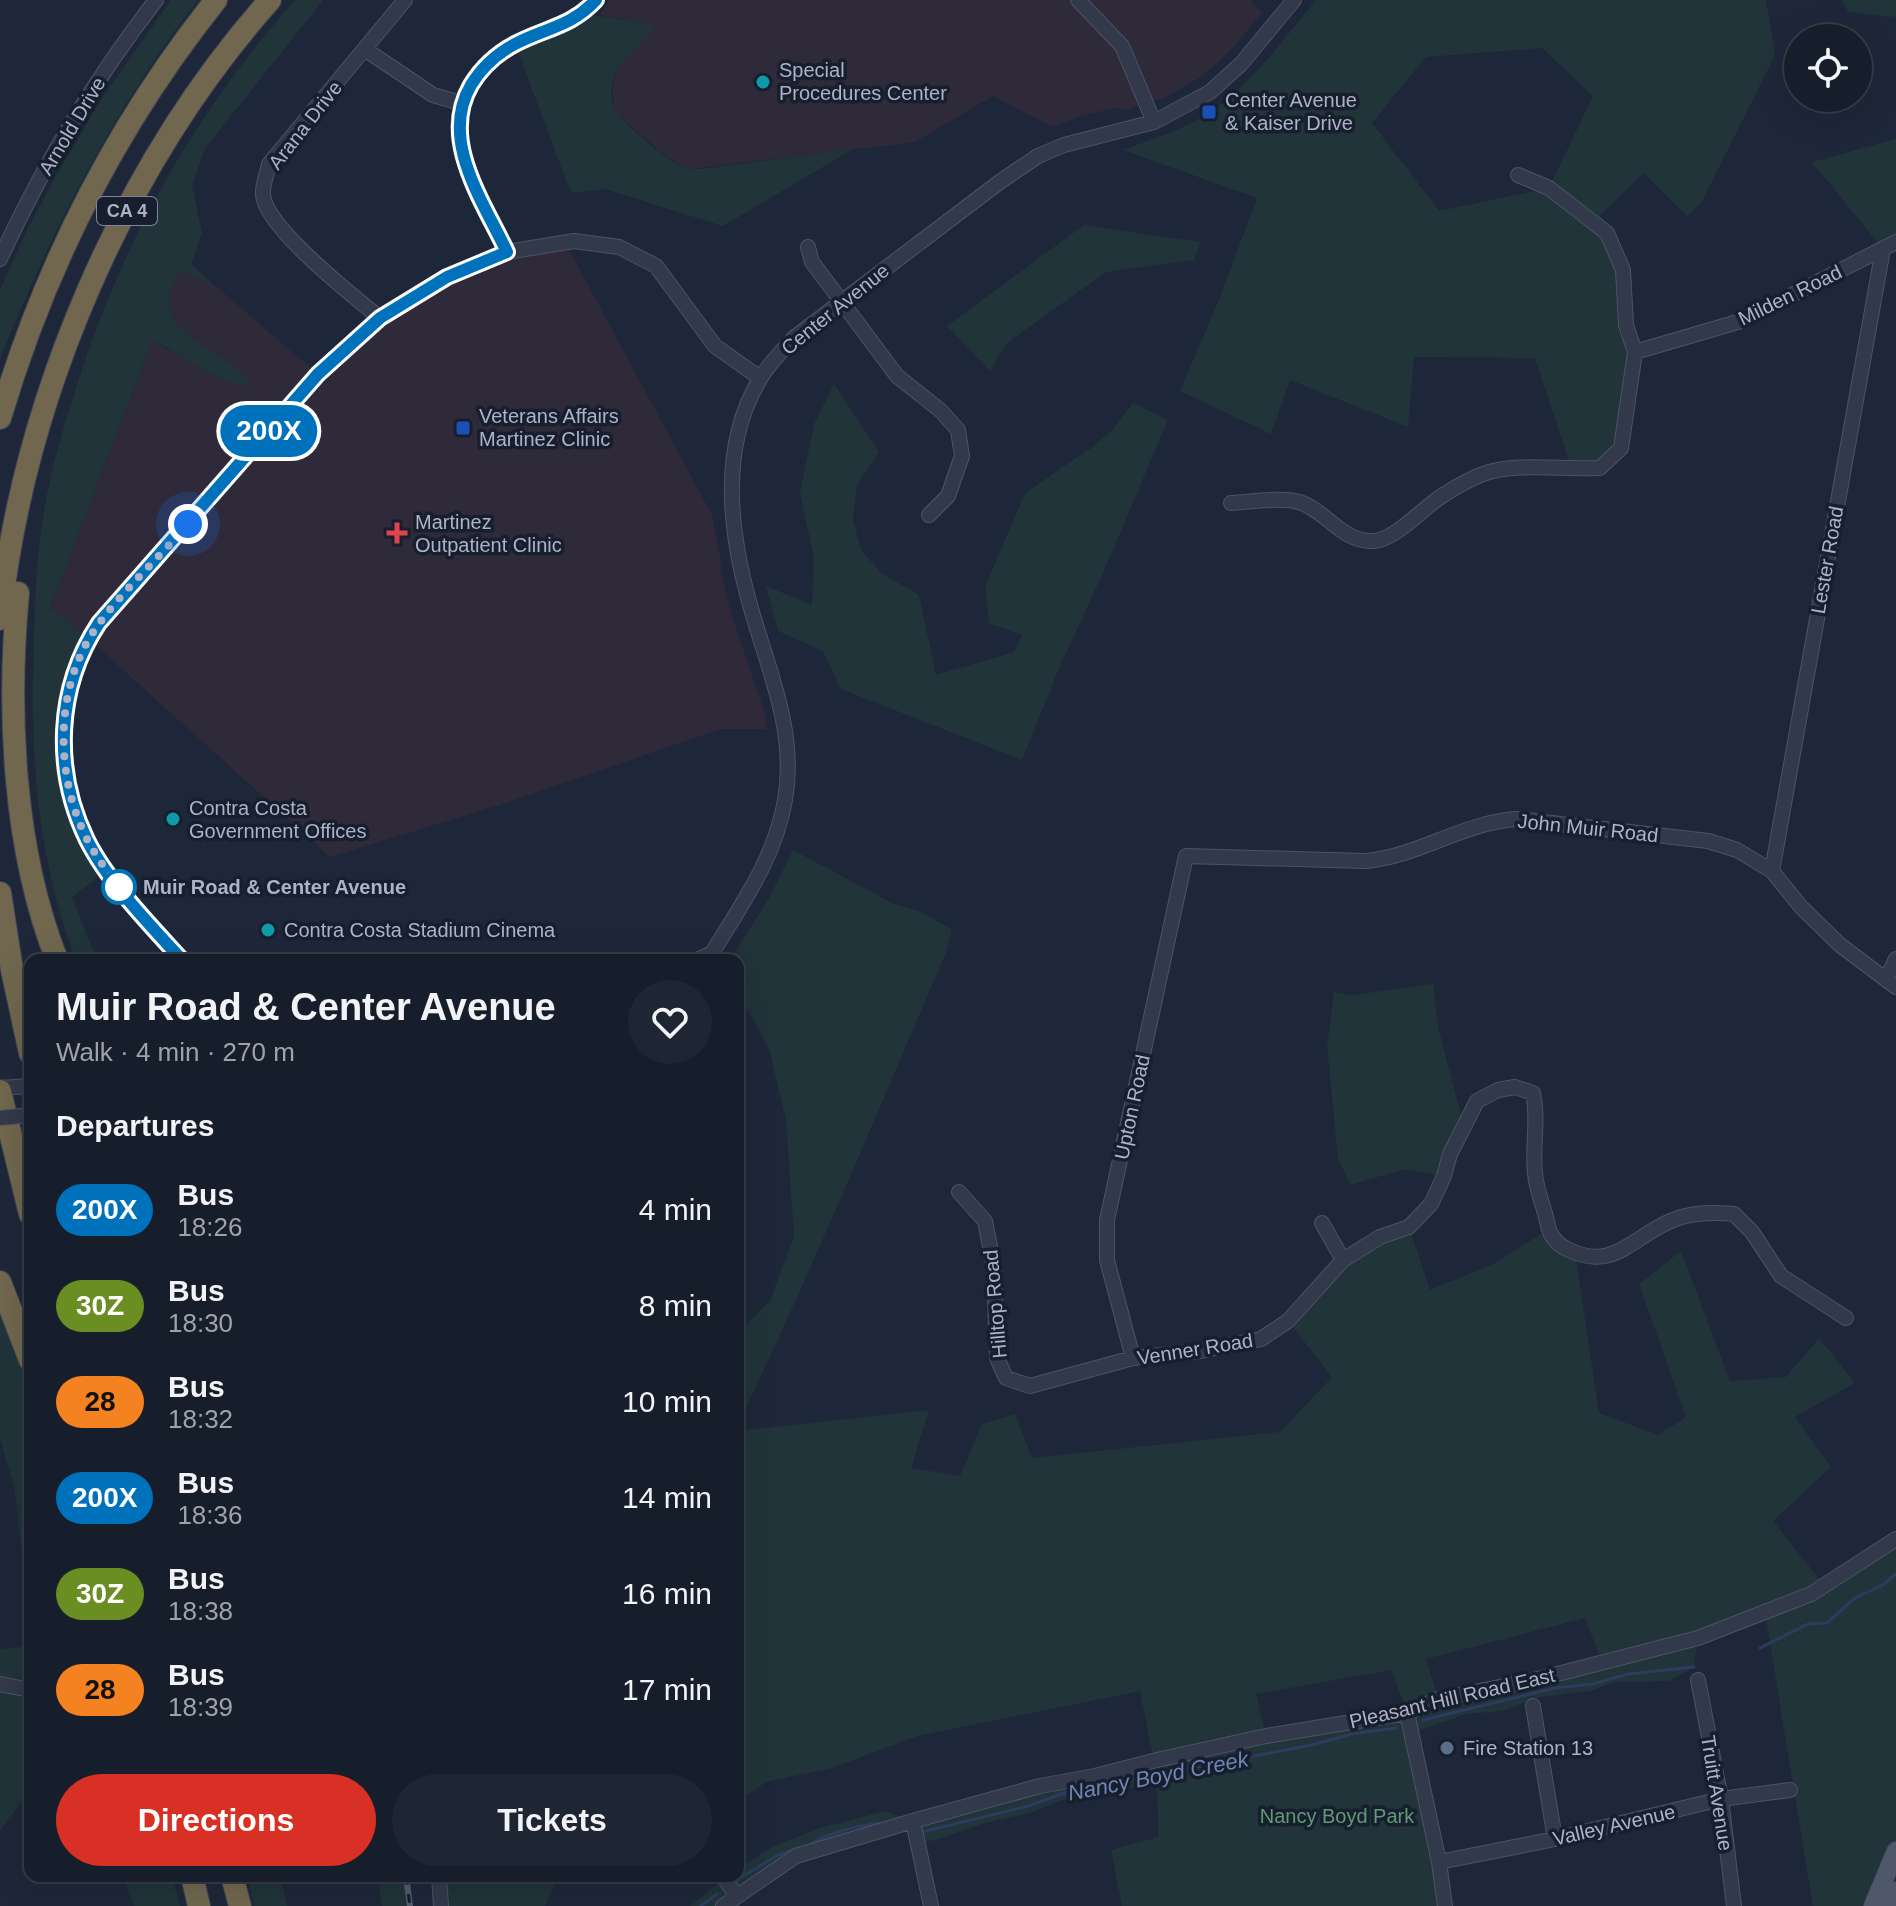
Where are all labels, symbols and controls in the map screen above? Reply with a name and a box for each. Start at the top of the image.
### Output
map controls [1784,24,1872,112]
button: locate [1784,24,1872,112]
place label: Special Procedures Center [779,59,947,104]
street label: Arnold Drive [34,73,110,179]
marker: Special Procedures Center [754,73,772,91]
street label: Arana Drive [264,77,346,173]
place label: Center Avenue & Kaiser Drive [1225,89,1357,134]
marker: Center Avenue & Kaiser Drive [1200,103,1218,121]
road number: CA 4 [97,197,157,225]
street label: Center Avenue [777,259,893,359]
street label: Milden Road [1735,260,1845,330]
line badge: 200X [213,405,325,457]
place label: Veterans Affairs Martinez Clinic [479,405,619,450]
text: 200X [236,415,302,446]
marker: Veterans Affairs Martinez Clinic [454,419,472,437]
your location [168,504,208,544]
street label: Lester Road [1807,504,1847,616]
place label: Martinez Outpatient Clinic [415,511,562,556]
marker: Martinez Outpatient Clinic [386,522,408,544]
place label: Contra Costa Government Offices [189,797,366,842]
marker: Contra Costa Government Offices [164,810,182,828]
street label: John Muir Road [1517,810,1659,846]
marker: Muir Road & Center Avenue [102,870,136,904]
place label: Muir Road & Center Avenue [143,876,406,898]
place label: Contra Costa Stadium Cinema [284,919,556,941]
marker: Contra Costa Stadium Cinema [259,921,277,939]
button: heart [628,980,712,1064]
text: Muir Road & Center Avenue [56,986,556,1028]
text: Walk · 4 min · 270 m [56,1037,295,1067]
street label: Upton Road [1110,1053,1154,1161]
text: Departures [56,1109,214,1142]
text: Bus [177,1178,234,1211]
text: 4 min [639,1193,712,1226]
text: 200X [72,1194,137,1225]
text: 18:26 [177,1212,242,1242]
street label: Hilltop Road [979,1249,1011,1359]
text: Bus [168,1274,225,1307]
text: 8 min [639,1289,712,1322]
text: 30Z [76,1290,124,1321]
text: 18:30 [168,1308,233,1338]
street label: Venner Road [1136,1329,1254,1369]
text: Bus [168,1370,225,1403]
text: 10 min [622,1385,712,1418]
text: 28 [84,1386,116,1417]
text: 18:32 [168,1404,233,1434]
text: Bus [177,1466,234,1499]
text: 14 min [622,1481,712,1514]
text: 200X [72,1482,137,1513]
text: 18:36 [177,1500,242,1530]
text: Bus [168,1562,225,1595]
text: 16 min [622,1577,712,1610]
text: 30Z [76,1578,124,1609]
text: 18:38 [168,1596,233,1626]
text: Bus [168,1658,225,1691]
street label: Pleasant Hill Road East [1347,1664,1557,1732]
text: 17 min [622,1673,712,1706]
text: 28 [84,1674,116,1705]
text: 18:39 [168,1692,233,1722]
street label: Truitt Avenue [1697,1734,1737,1852]
place label: Fire Station 13 [1463,1737,1593,1759]
marker: Fire Station 13 [1438,1739,1456,1757]
water label: Nancy Boyd Creek [1066,1746,1251,1806]
button: Directions [56,1774,376,1866]
button: Tickets [392,1774,712,1866]
street label: Valley Avenue [1551,1800,1677,1850]
park label: Nancy Boyd Park [1260,1805,1415,1827]

